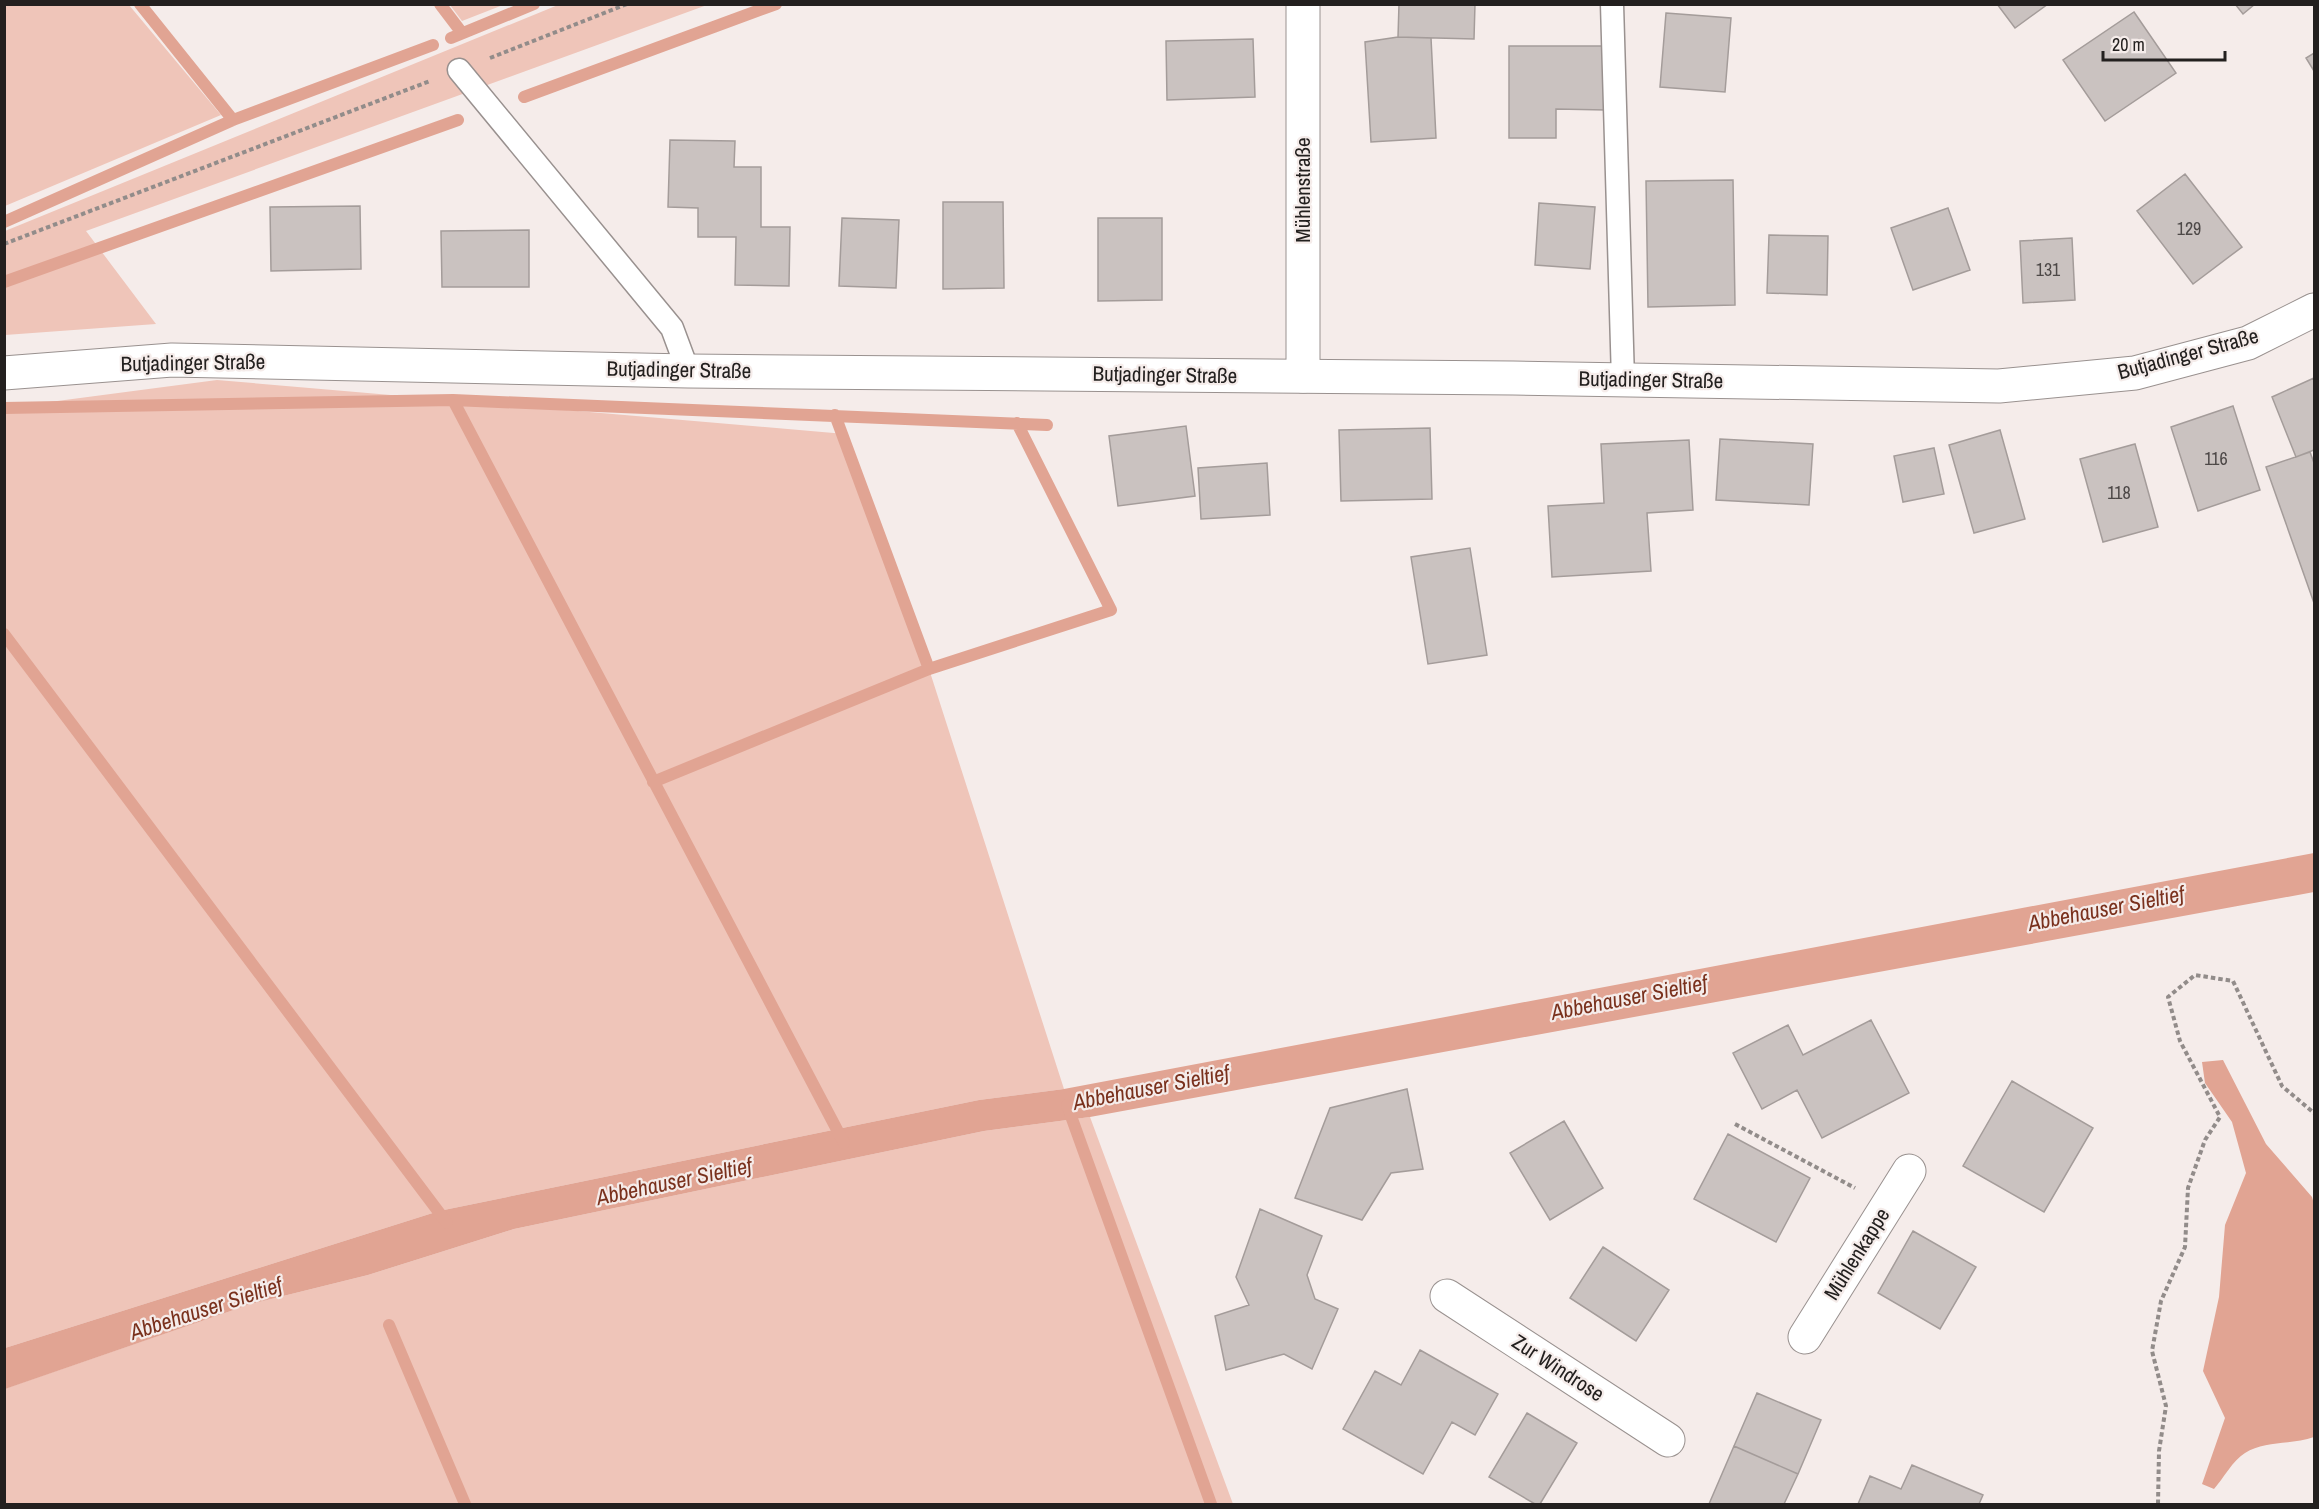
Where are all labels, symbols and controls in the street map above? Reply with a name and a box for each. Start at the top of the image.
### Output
scale bar [2103,24,2224,62]
text: 20 m [2112,32,2145,57]
street label: Mühlenstraße [1288,137,1317,243]
house number: 129 [2177,216,2201,241]
house number: 131 [2036,257,2061,282]
street label: Butjadinger Straße [2114,321,2261,386]
street label: Butjadinger Straße [120,347,266,378]
street label: Butjadinger Straße [606,354,752,385]
street label: Butjadinger Straße [1092,359,1238,390]
street label: Butjadinger Straße [1578,364,1724,395]
house number: 116 [2204,446,2228,471]
house number: 118 [2107,480,2131,505]
water label: Abbehauser Sieltief [2024,878,2189,938]
water label: Abbehauser Sieltief [1547,967,1712,1027]
water label: Abbehauser Sieltief [1069,1057,1234,1117]
water label: Abbehauser Sieltief [592,1149,757,1212]
street label: Mühlenkappe [1817,1202,1896,1305]
water label: Abbehauser Sieltief [125,1269,288,1347]
street label: Zur Windrose [1507,1327,1610,1408]

